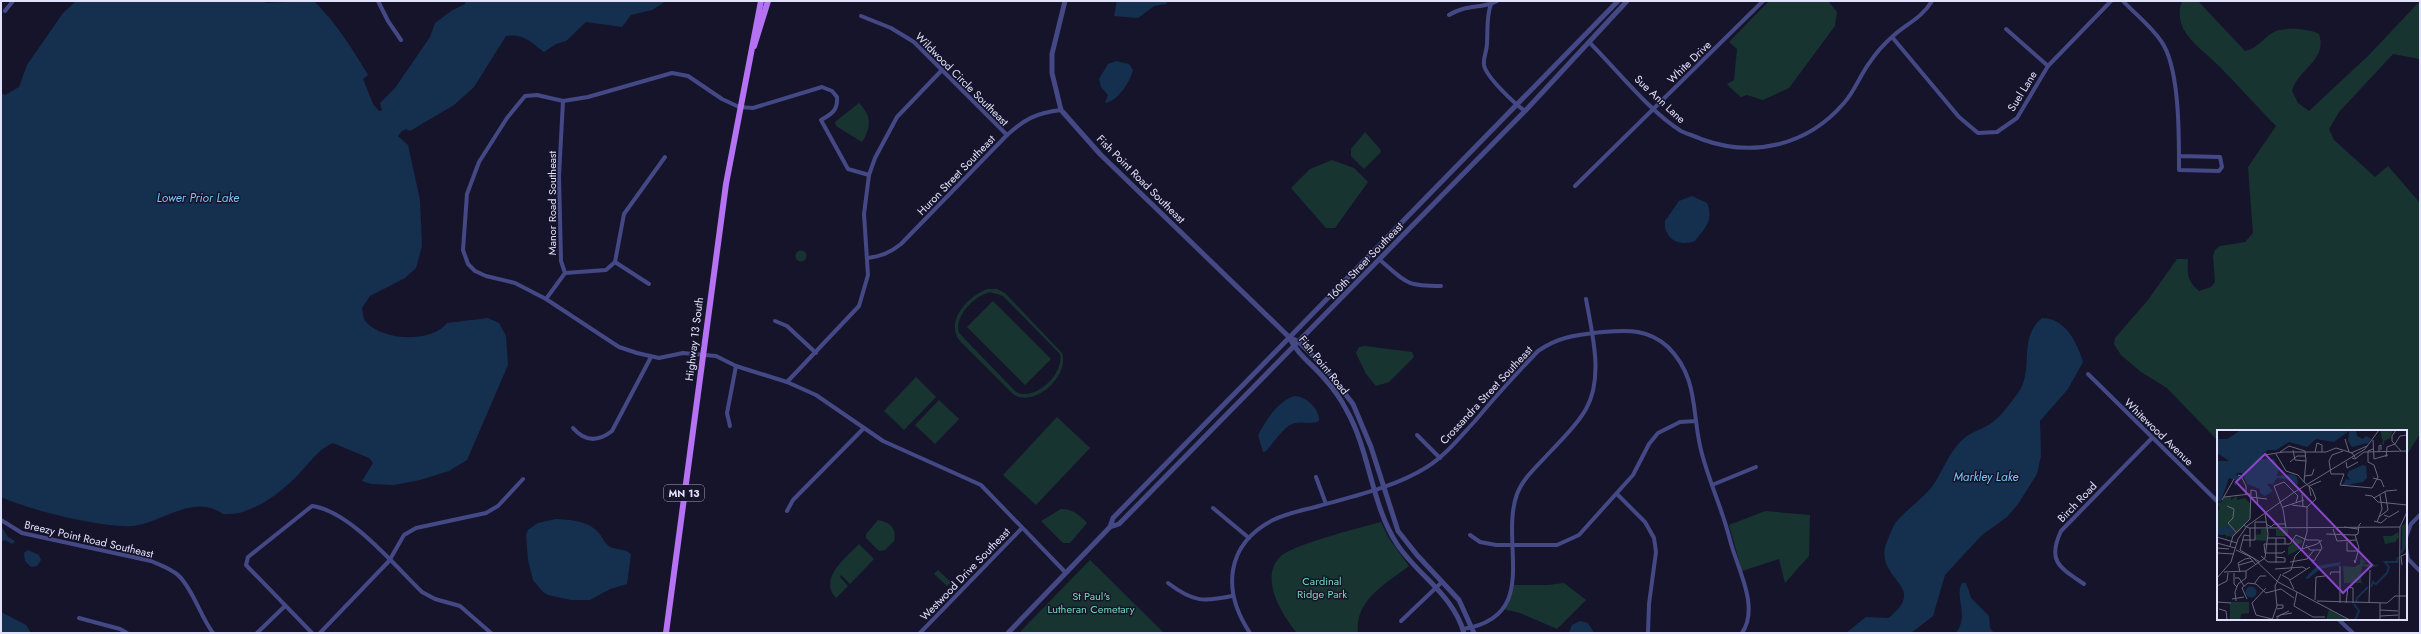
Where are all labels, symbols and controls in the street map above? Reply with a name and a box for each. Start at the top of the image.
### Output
street label: Wildwood Circle Southeast [912,29,1013,130]
street label: White Drive [1663,37,1715,87]
street label: Suel Lane [2003,67,2041,114]
street label: Sue Ann Lane [1631,71,1689,127]
street label: Huron Street Southeast [913,131,999,219]
street label: Fish Point Road Southeast [1093,131,1189,227]
street label: Manor Road Southeast [544,150,560,255]
water label: Lower Prior Lake [157,189,239,207]
street label: 160th Street Southeast [1323,218,1407,304]
street label: Highway 13 South [681,296,707,382]
street label: Fish Point Road [1295,332,1353,398]
street label: Crossandra Street Southeast [1436,342,1536,448]
street label: Whitewood Avenue [2121,395,2197,470]
inset map [2217,430,2407,620]
water label: Markley Lake [1953,468,2019,486]
street label: Birch Road [2054,478,2100,526]
road number: MN 13 [664,485,704,501]
street label: Breezy Point Road Southeast [23,516,155,562]
street label: Westwood Drive Southeast [916,524,1014,624]
park label: Cardinal Ridge Park [1297,573,1347,602]
park label: St Paul's Lutheran Cemetary [1047,588,1135,617]

